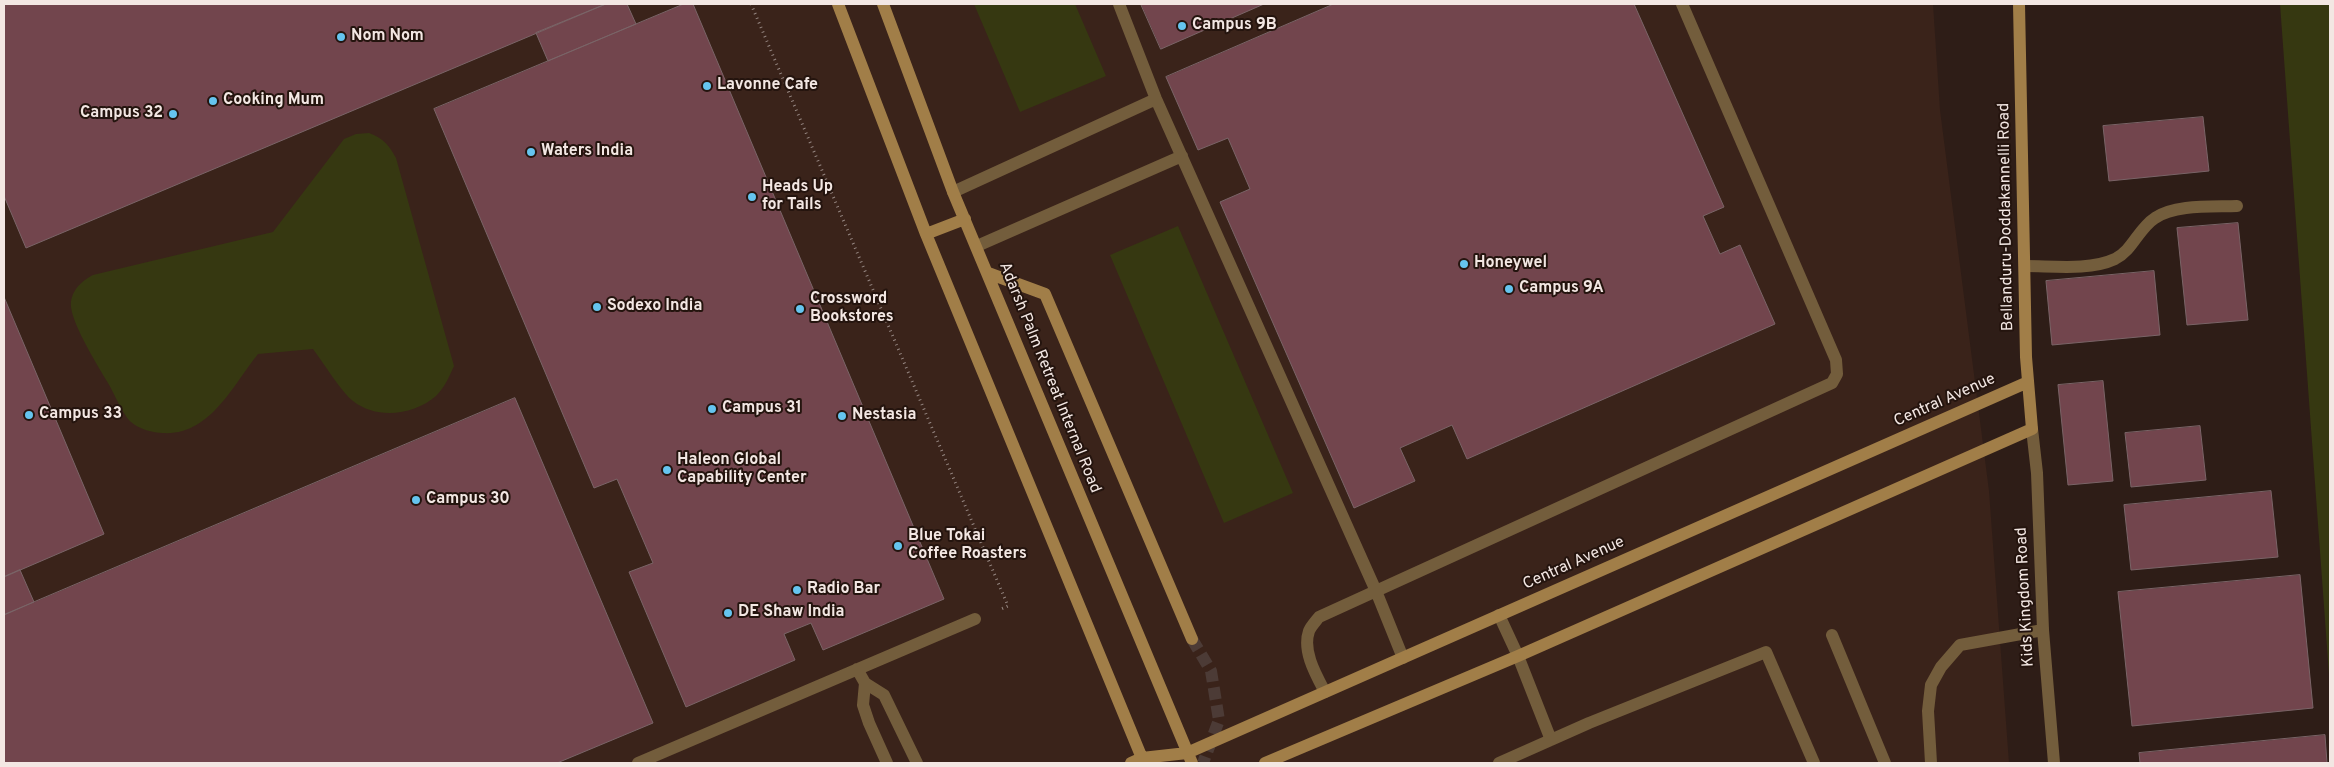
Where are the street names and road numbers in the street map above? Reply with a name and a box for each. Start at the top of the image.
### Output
street label: Bellanduru-Doddakannelli Road [1995,103,2019,331]
street label: Adarsh Palm Retreat Internal Road [994,260,1104,496]
street label: Central Avenue [1891,370,1999,432]
street label: Kids Kingdom Road [2013,527,2039,667]
street label: Central Avenue [1520,533,1628,595]

